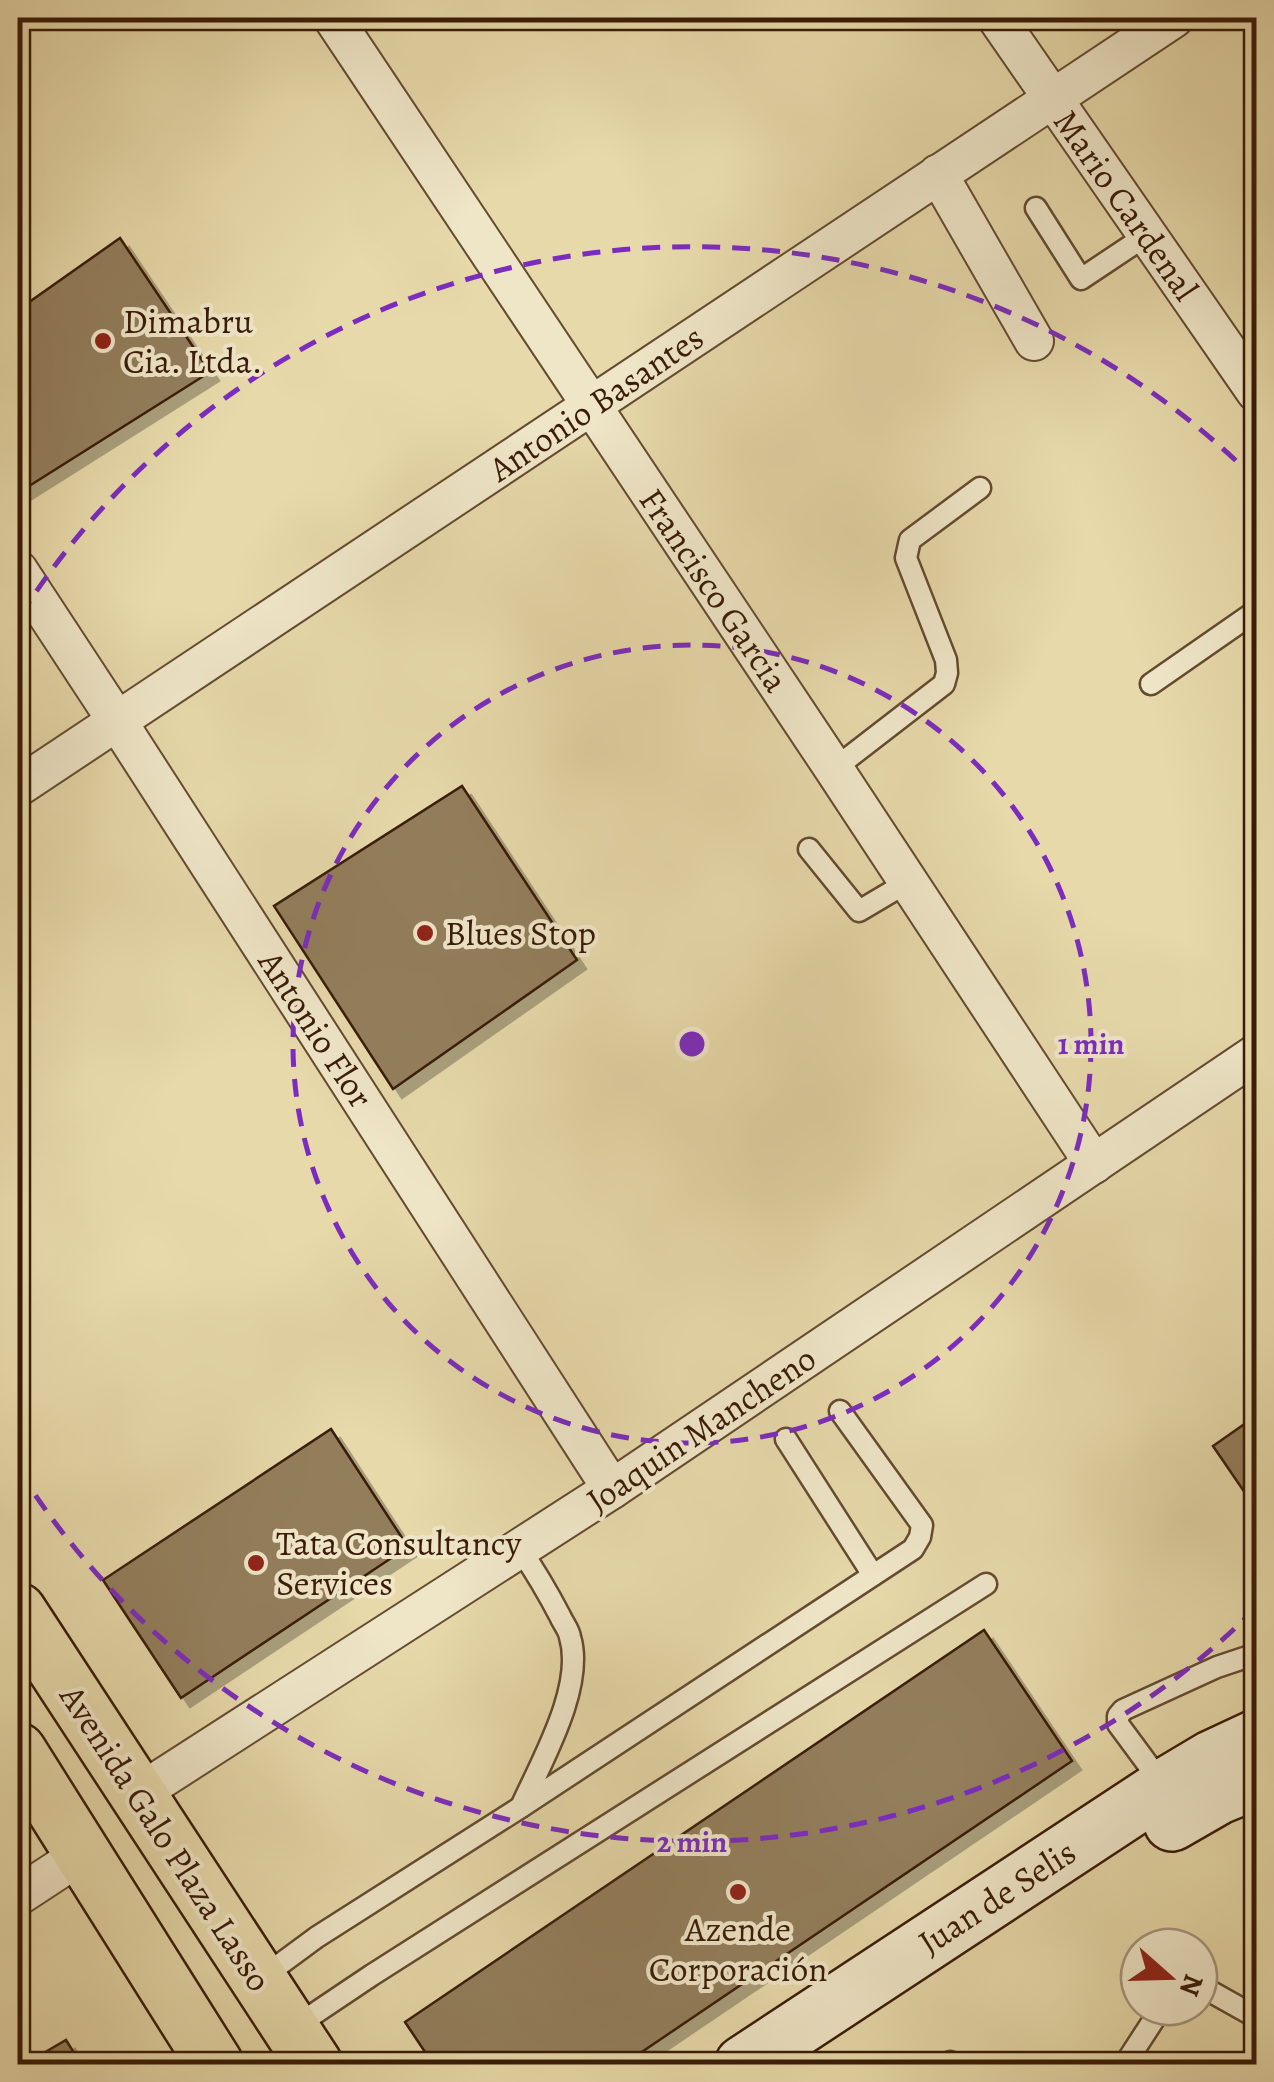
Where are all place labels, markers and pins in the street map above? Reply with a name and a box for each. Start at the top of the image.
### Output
place label: Dimabru Cia. Ltda. [123,297,262,385]
marker: Dimabru Cia. Ltda. [92,330,114,352]
place label: Blues Stop [445,909,596,957]
marker: Blues Stop [414,922,436,944]
centre of rings [674,1026,710,1062]
place label: Tata Consultancy Services [276,1519,522,1607]
marker: Tata Consultancy Services [245,1552,267,1574]
marker: Azende Corporación [727,1881,749,1903]
place label: Azende Corporación [649,1905,827,1993]

